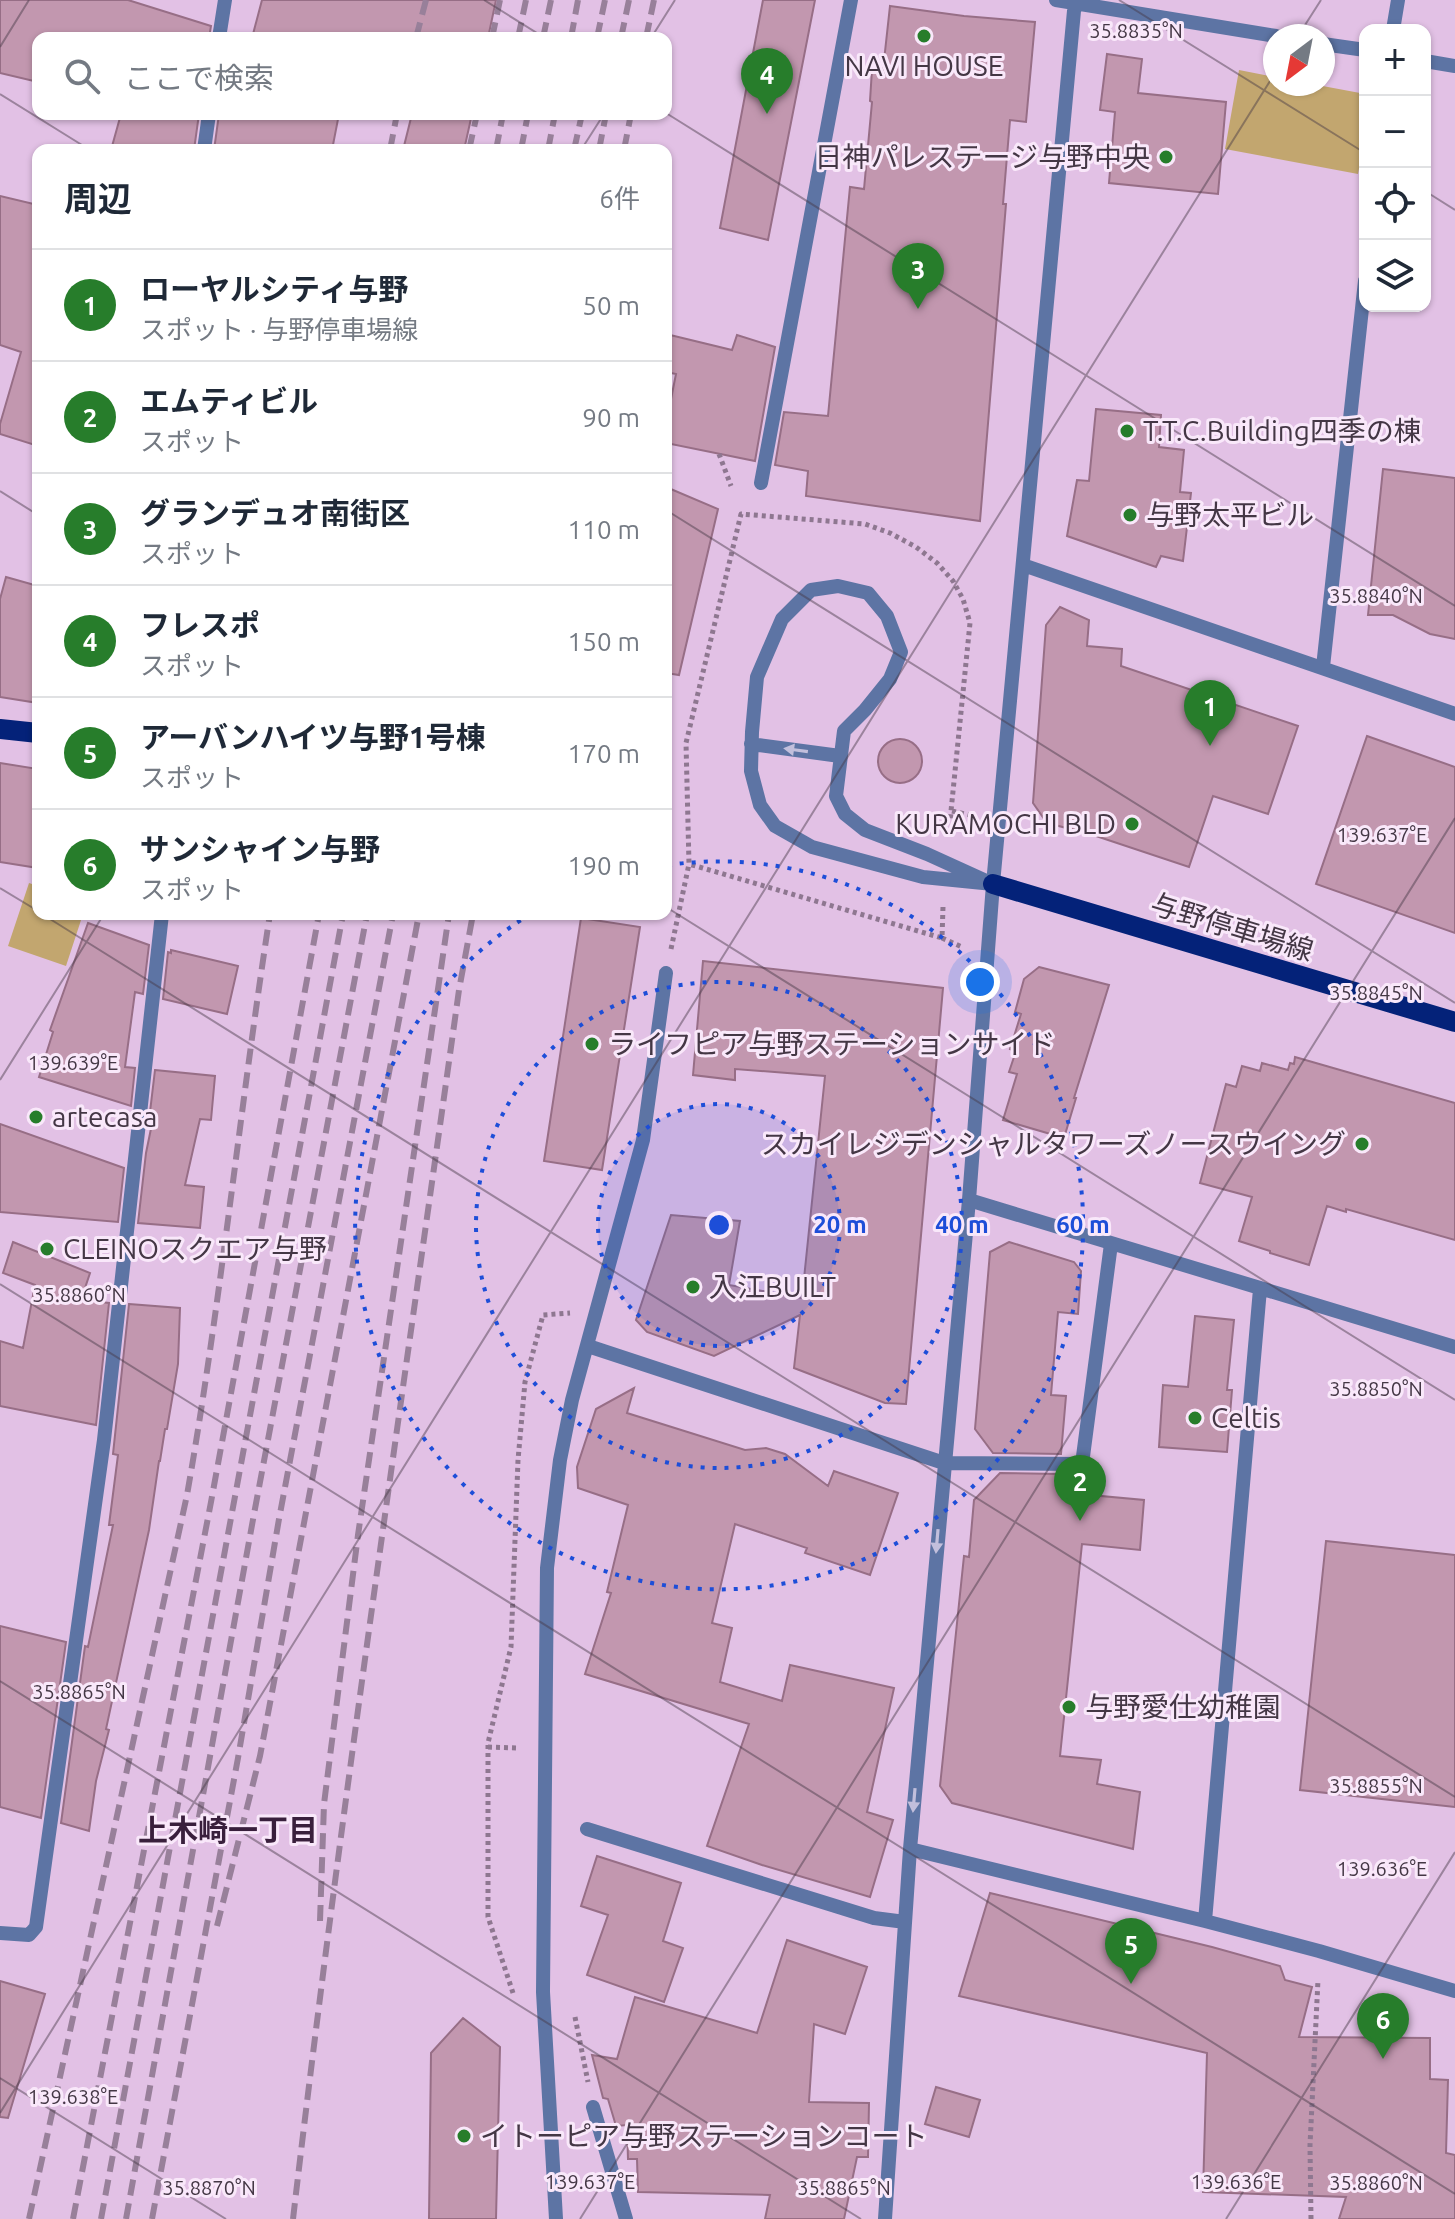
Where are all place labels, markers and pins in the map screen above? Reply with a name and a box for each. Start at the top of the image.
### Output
marker: NAVI HOUSE [915,27,933,45]
pin: 4 [741,48,793,114]
place label: NAVI HOUSE [845,50,1003,81]
place label: 日神パレステージ与野中央 [815,141,1150,172]
marker: 日神パレステージ与野中央 [1157,148,1175,166]
pin: 3 [892,243,944,309]
place label: T.T.C.Building四季の棟 [1143,415,1422,446]
marker: T.T.C.Building四季の棟 [1118,422,1136,440]
place label: 与野太平ビル [1146,499,1314,530]
marker: 与野太平ビル [1121,506,1139,524]
pin: 1 [1184,680,1236,746]
place label: KURAMOCHI BLD [895,808,1116,839]
marker: KURAMOCHI BLD [1123,815,1141,833]
place label: ライフピア与野ステーションサイド [608,1028,1055,1059]
marker: ライフピア与野ステーションサイド [583,1035,601,1053]
place label: artecasa [52,1101,157,1132]
marker: artecasa [27,1108,45,1126]
place label: スカイレジデンシャルタワーズノースウイング [761,1128,1346,1159]
marker: スカイレジデンシャルタワーズノースウイング [1353,1135,1371,1153]
centre of rings [705,1211,733,1239]
place label: CLEINOスクエア与野 [63,1233,327,1264]
marker: CLEINOスクエア与野 [38,1240,56,1258]
place label: 入江BUILT [709,1271,837,1302]
marker: 入江BUILT [684,1278,702,1296]
place label: Celtis [1211,1402,1281,1433]
marker: Celtis [1186,1409,1204,1427]
pin: 2 [1054,1455,1106,1521]
place label: 与野愛仕幼稚園 [1085,1691,1281,1722]
marker: 与野愛仕幼稚園 [1060,1698,1078,1716]
pin: 5 [1105,1918,1157,1984]
pin: 6 [1357,1993,1409,2059]
place label: イトーピア与野ステーションコート [480,2120,927,2151]
marker: イトーピア与野ステーションコート [455,2127,473,2145]

